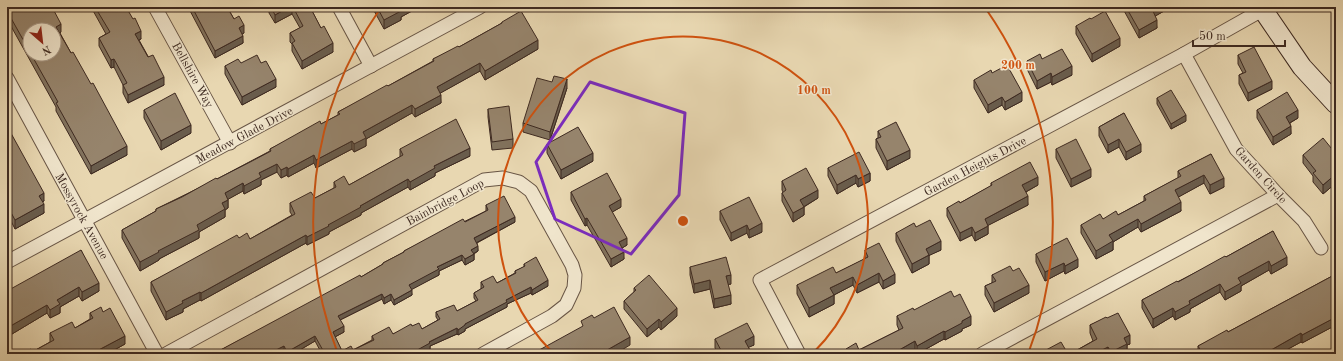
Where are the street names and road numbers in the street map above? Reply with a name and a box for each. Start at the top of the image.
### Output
street label: Bellshire Way [169,41,215,111]
street label: Meadow Glade Drive [194,105,295,167]
street label: Garden Heights Drive [922,135,1029,199]
street label: Garden Circle [1232,145,1289,207]
street label: Mossyrock Avenue [52,171,110,262]
street label: Bainbridge Loop [405,177,486,228]

